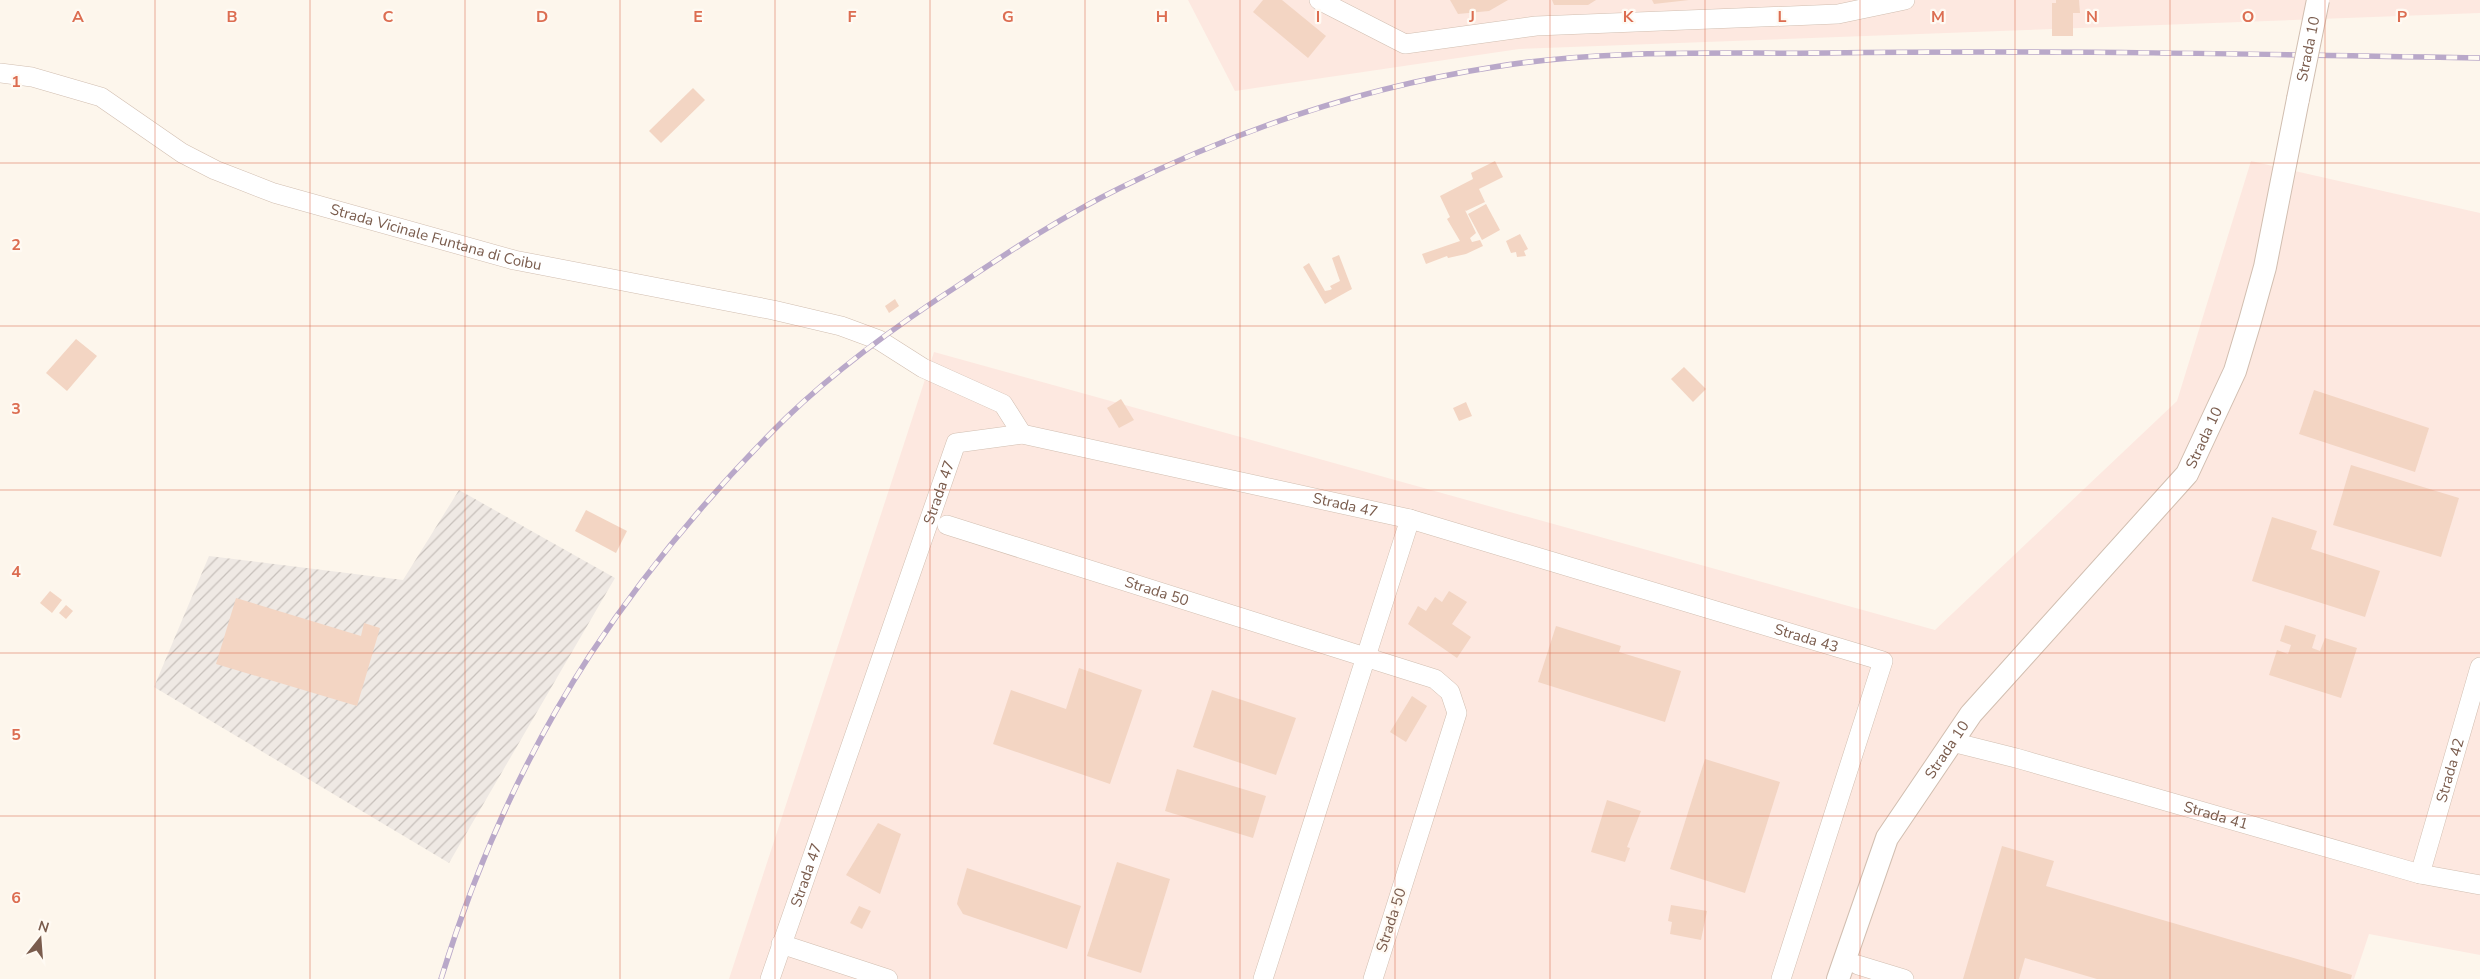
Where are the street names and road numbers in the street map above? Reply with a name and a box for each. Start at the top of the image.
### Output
street label: Strada 10 [2292,15,2324,83]
street label: Strada Vicinale Funtana di Coibu [328,199,543,275]
street label: Strada 10 [2181,403,2227,472]
street label: Strada 47 [919,458,959,527]
street label: Strada 47 [1311,488,1380,522]
street label: Strada 50 [1122,572,1191,611]
street label: Strada 43 [1772,619,1841,657]
street label: Strada 10 [1920,717,1974,783]
street label: Strada 42 [2431,736,2469,805]
street label: Strada 41 [2181,797,2251,834]
street label: Strada 47 [786,840,826,910]
street label: Strada 50 [1371,885,1411,955]

